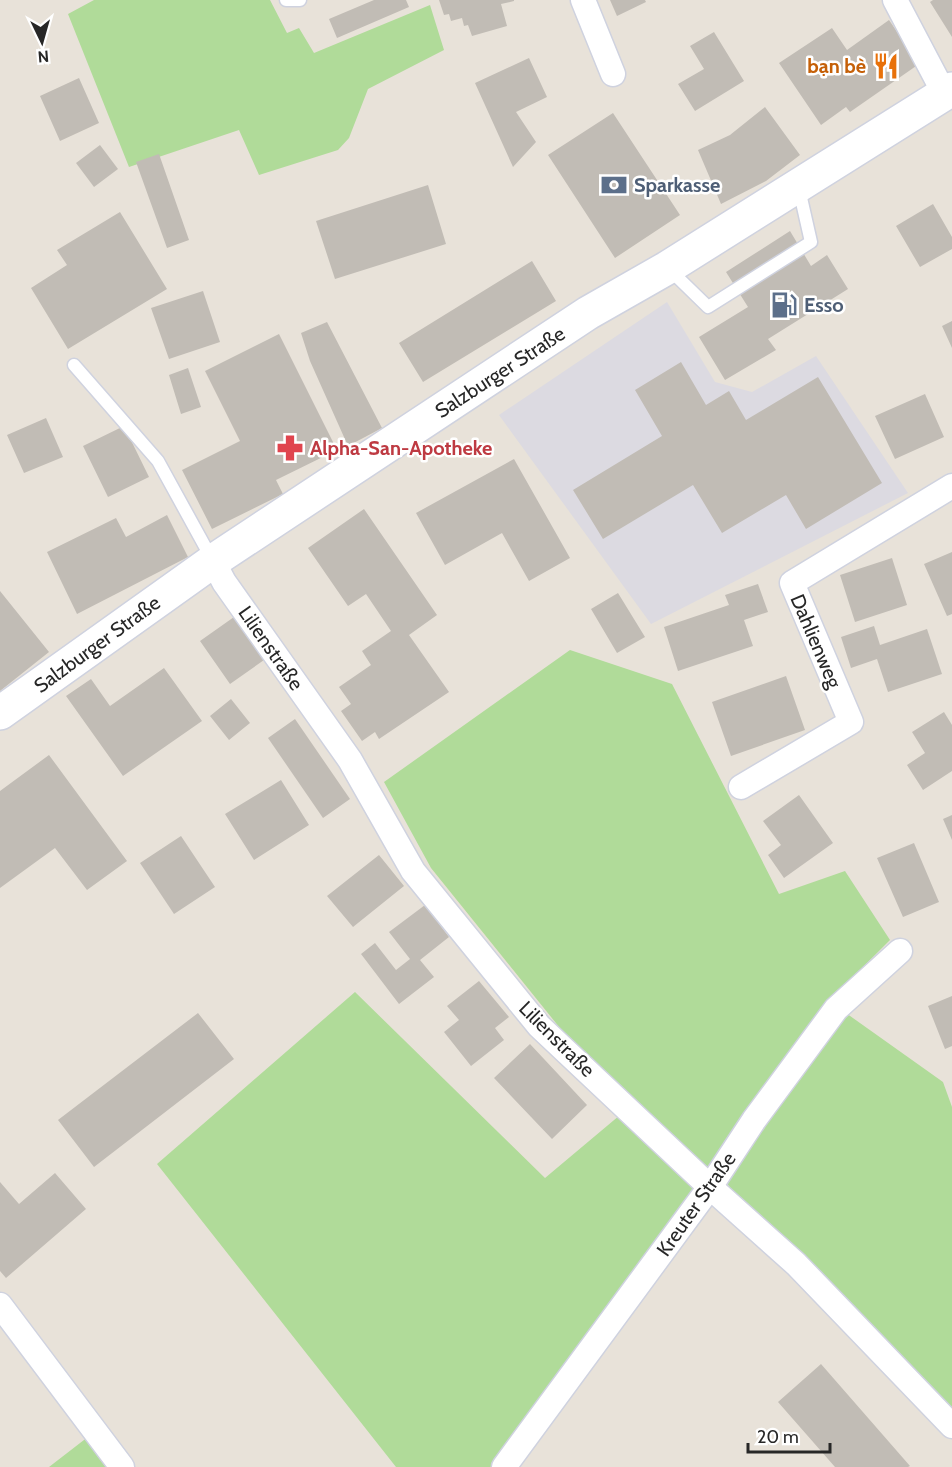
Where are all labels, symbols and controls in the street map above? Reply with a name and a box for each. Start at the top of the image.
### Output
north arrow [12,12,72,72]
text: N [37,46,50,66]
restaurant icon: bạn bè [871,51,901,81]
place label: bạn bè [807,54,866,78]
bank icon: Sparkasse [599,170,629,200]
place label: Sparkasse [634,173,720,197]
fuel station icon: Esso [769,290,799,320]
place label: Esso [804,293,844,317]
street label: Salzburger Straße [431,321,569,423]
pharmacy icon: Alpha-San-Apotheke [275,433,305,463]
place label: Alpha-San-Apotheke [310,436,492,460]
street label: Salzburger Straße [29,590,165,698]
street label: Dahlienweg [785,590,847,693]
street label: Lilienstraße [233,601,309,695]
street label: Lilienstraße [514,996,600,1082]
street label: Kreuter Straße [651,1147,741,1261]
scale bar [748,1416,830,1454]
text: 20 m [757,1426,799,1448]

